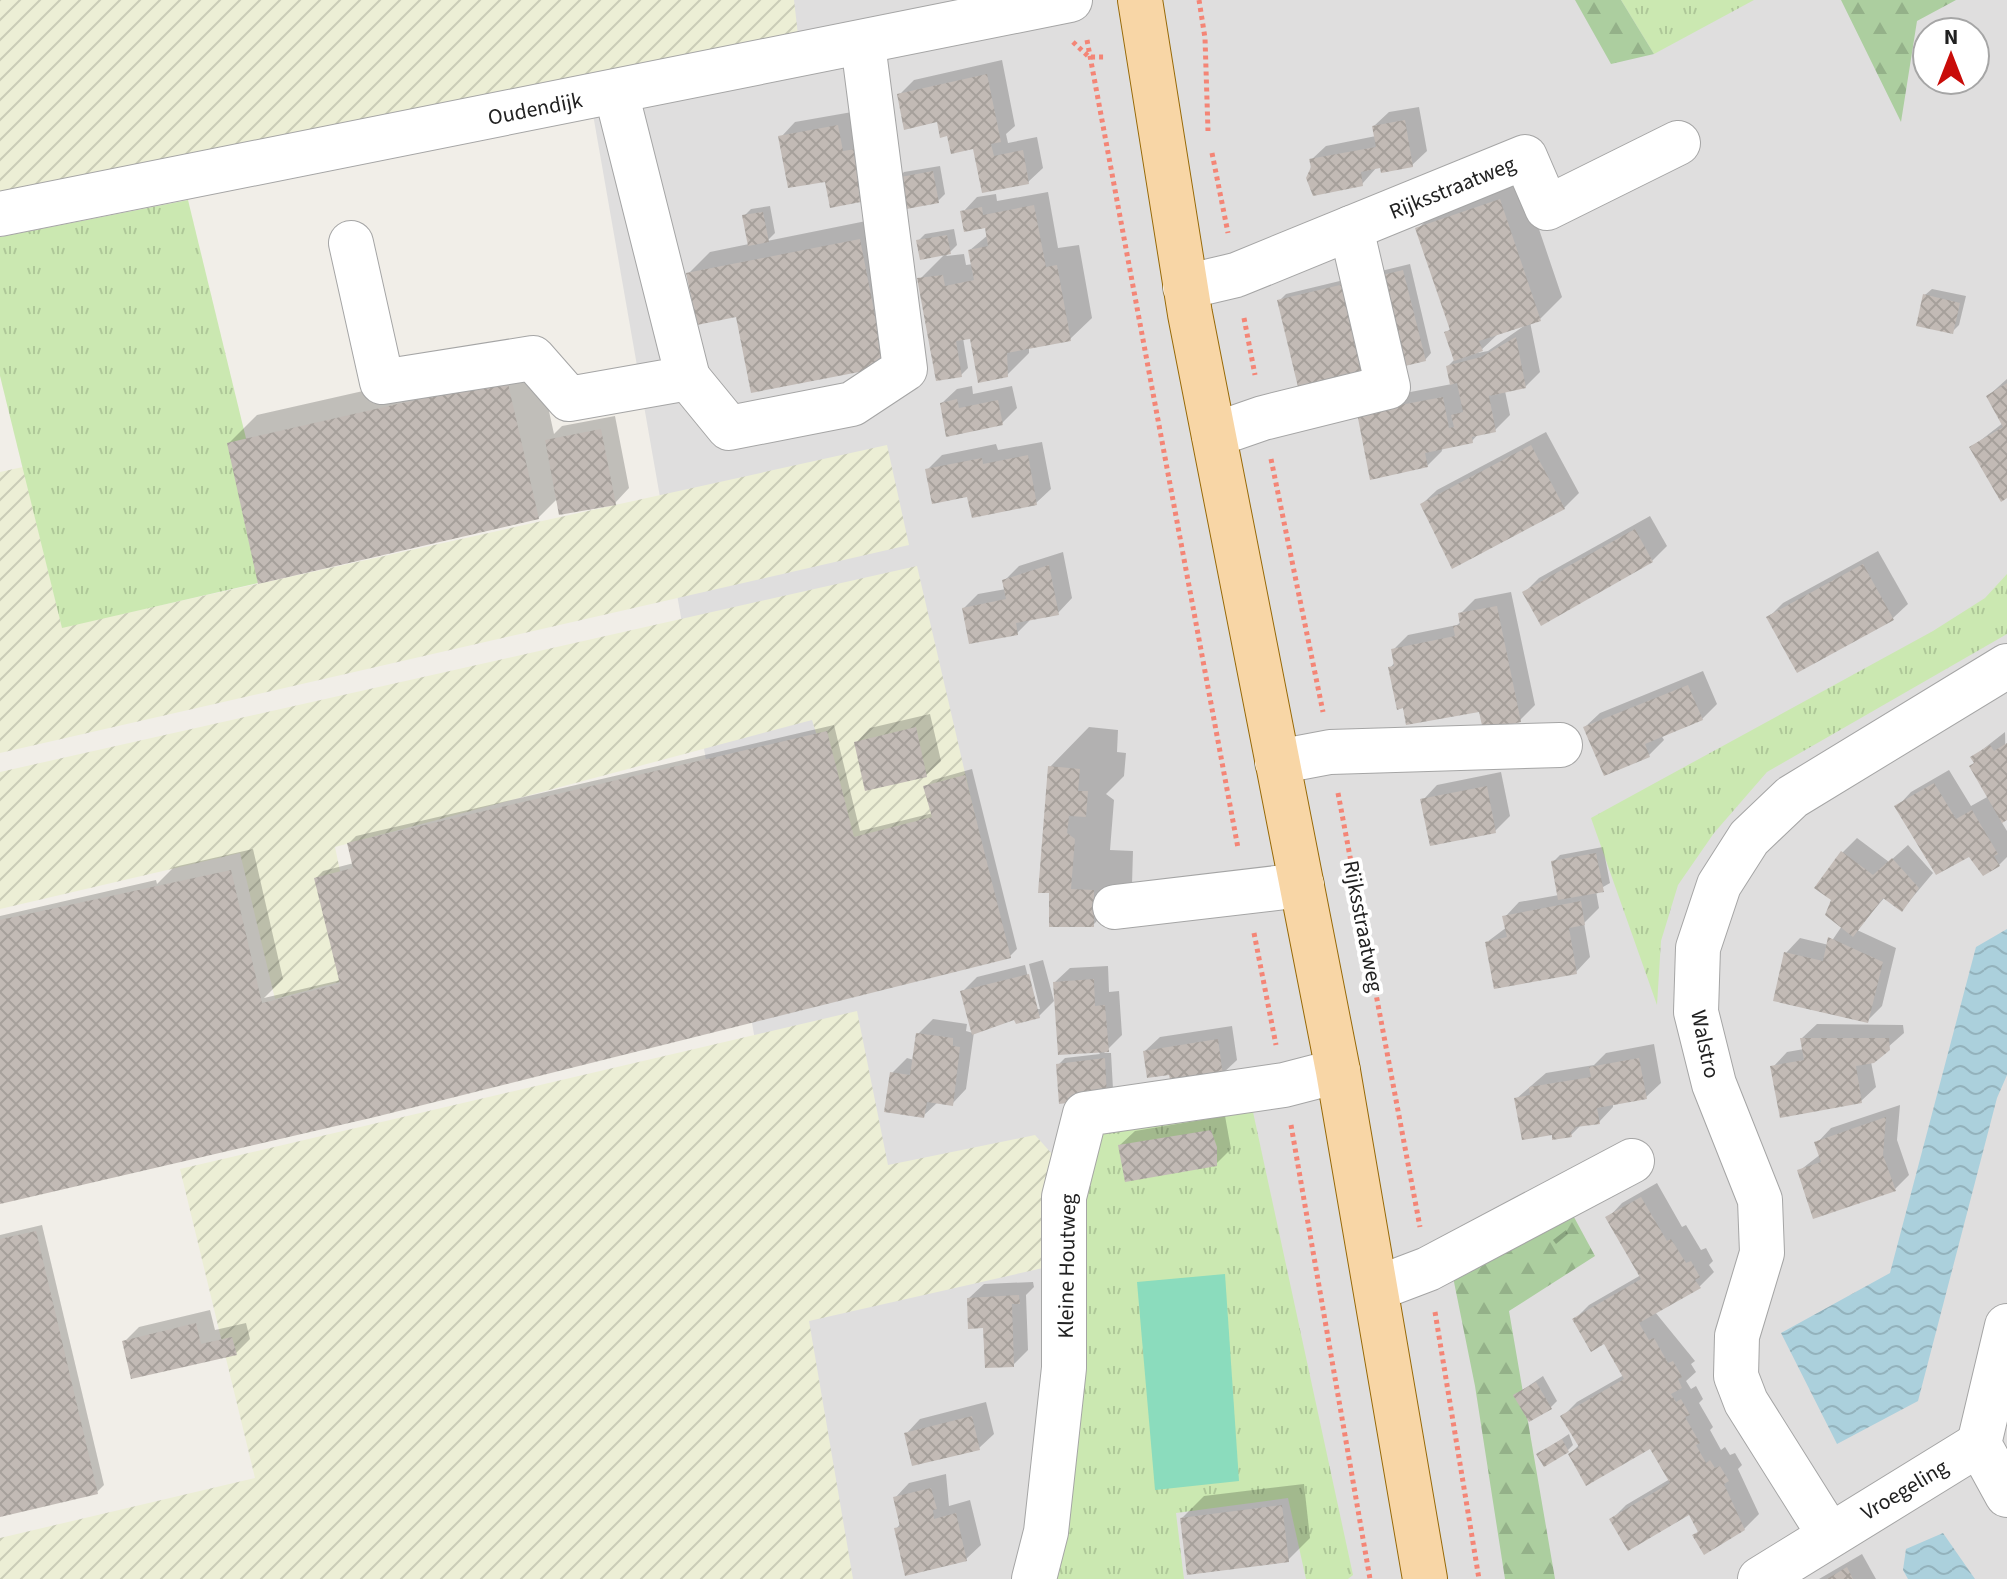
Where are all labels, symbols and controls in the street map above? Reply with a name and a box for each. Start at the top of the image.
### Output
north arrow [1911,16,1991,96]
text: N [1944,21,1958,53]
street label: Oudendijk [485,84,585,134]
street label: Rijksstraatweg [1384,148,1520,228]
street label: Rijksstraatweg [1335,858,1391,995]
street label: Walstro [1682,1007,1728,1081]
street label: Kleine Houtweg [1050,1193,1084,1339]
street label: Vroegeling [1855,1451,1954,1528]

